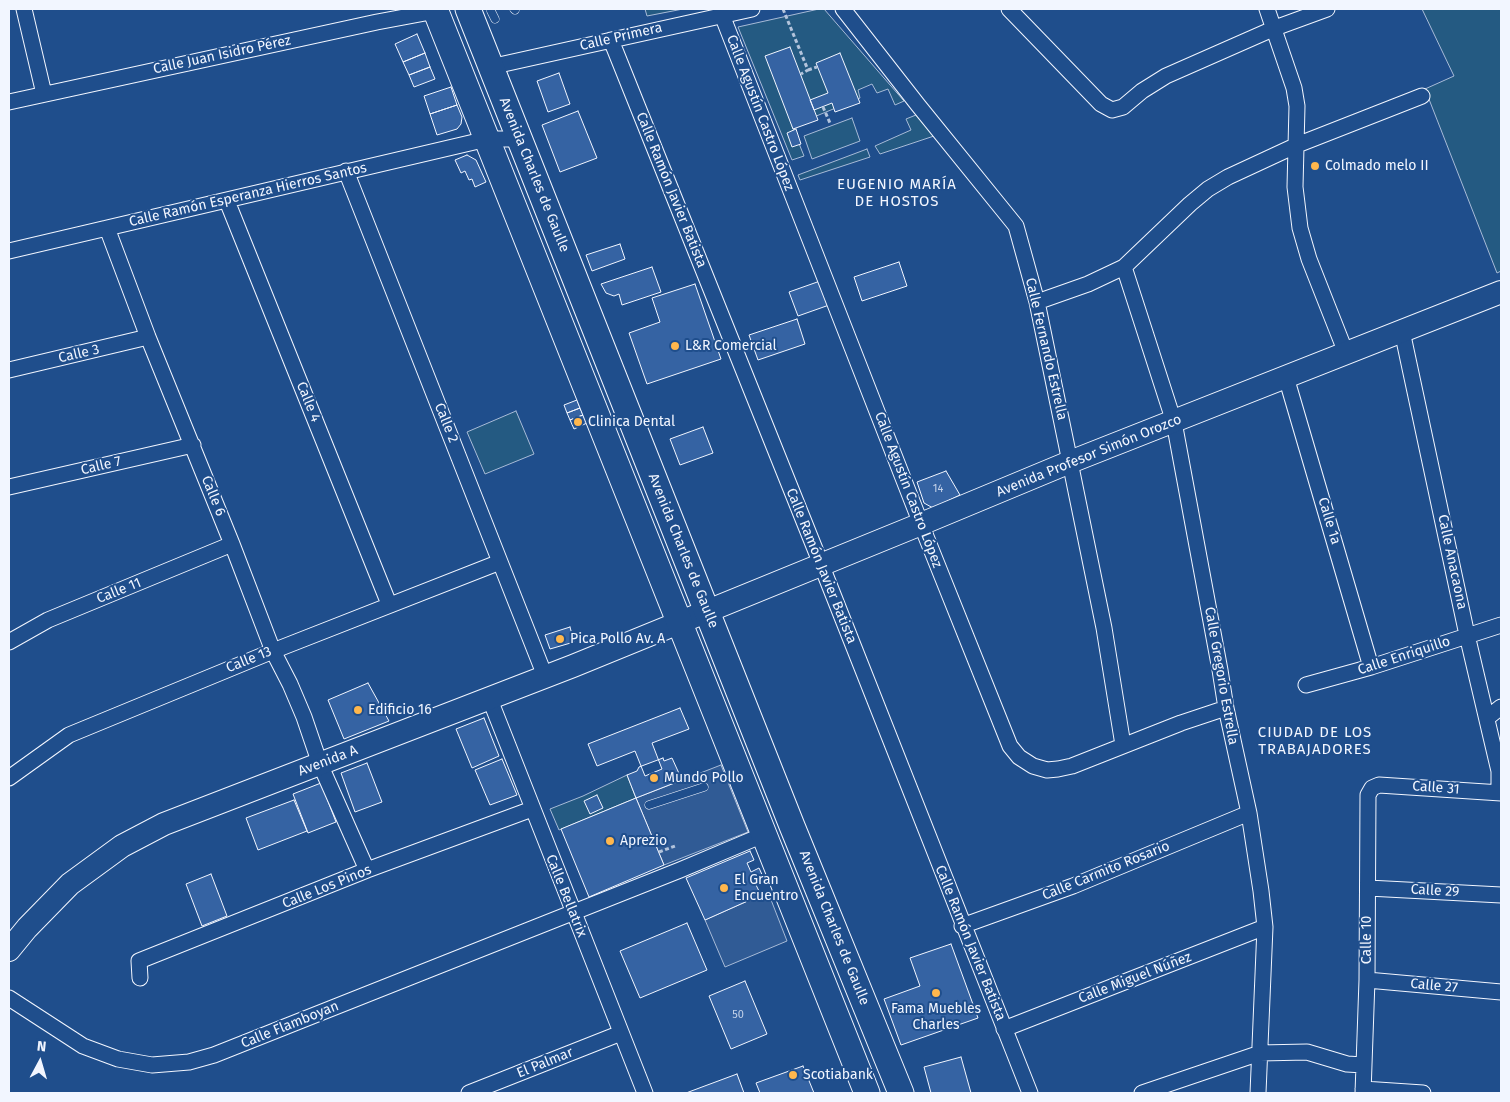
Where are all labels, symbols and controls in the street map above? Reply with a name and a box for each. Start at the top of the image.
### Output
street label: Calle Primera [578,19,664,55]
street label: Calle Juan Isidro Pérez [152,32,292,78]
street label: Calle Agustín Castro López [722,33,798,193]
street label: Avenida Charles de Gaulle [495,95,573,255]
street label: Calle Ramón Javier Batista [632,110,710,270]
place label: Colmado melo II [1325,158,1429,174]
street label: Calle Ramón Esperanza Hierros Santos [127,159,369,231]
marker: Colmado melo II [1309,160,1321,172]
district label: EUGENIO MARÍA DE HOSTOS [835,176,959,211]
street label: Calle Fernando Estrella [1021,276,1071,422]
place label: L&R Comercial [685,338,777,354]
marker: L&R Comercial [669,340,681,352]
street label: Calle 3 [57,341,101,367]
street label: Calle 4 [292,379,324,425]
street label: Calle 2 [430,401,462,445]
street label: Calle Agustín Castro López [870,410,946,570]
street label: Avenida Profesor Simón Orozco [994,411,1184,501]
place label: Clinica Dental [588,414,675,430]
marker: Clinica Dental [572,416,584,428]
street label: Calle 7 [79,453,123,479]
street label: Avenida Charles de Gaulle [644,471,722,631]
street label: Calle 6 [197,473,229,519]
house number: 14 [933,482,943,496]
street label: Calle Ramón Javier Batista [782,486,860,646]
street label: Calle 1a [1314,495,1344,547]
street label: Calle Anacaona [1434,513,1470,611]
street label: Calle 11 [94,574,144,608]
street label: Calle Gregorio Estrella [1201,606,1241,746]
place label: Pica Pollo Av. A [570,631,665,647]
marker: Pica Pollo Av. A [554,633,566,645]
street label: Calle Enriquillo [1356,633,1452,679]
street label: Calle 13 [224,643,274,677]
place label: Edificio 16 [368,702,432,718]
marker: Edificio 16 [352,704,364,716]
district label: CIUDAD DE LOS TRABAJADORES [1256,724,1374,759]
street label: Avenida A [296,742,360,780]
place label: Mundo Pollo [664,770,744,786]
marker: Mundo Pollo [648,772,660,784]
street label: Calle 31 [1412,778,1460,798]
place label: Aprezio [620,833,667,849]
marker: Aprezio [604,835,616,847]
street label: Calle Carmito Rosario [1040,838,1172,904]
street label: Avenida Charles de Gaulle [795,848,873,1008]
street label: Calle Bellatrix [542,852,590,940]
street label: Calle Los Pinos [280,861,374,913]
street label: Calle Ramón Javier Batista [931,863,1009,1023]
place label: El Gran Encuentro [734,872,798,904]
street label: Calle 29 [1410,881,1460,901]
marker: El Gran Encuentro [718,882,730,894]
street label: Calle 10 [1359,916,1375,964]
street label: Calle Miguel Núñez [1076,949,1194,1007]
street label: Calle 27 [1410,976,1458,996]
marker: Fama Muebles Charles [930,987,942,999]
street label: Calle Flamboyan [239,998,341,1052]
place label: Fama Muebles Charles [891,1001,981,1034]
house number: 50 [732,1008,744,1022]
north arrow [15,1037,65,1087]
text: N [36,1038,47,1056]
street label: El Palmar [514,1044,576,1082]
place label: Scotiabank [803,1067,873,1083]
marker: Scotiabank [787,1069,799,1081]

